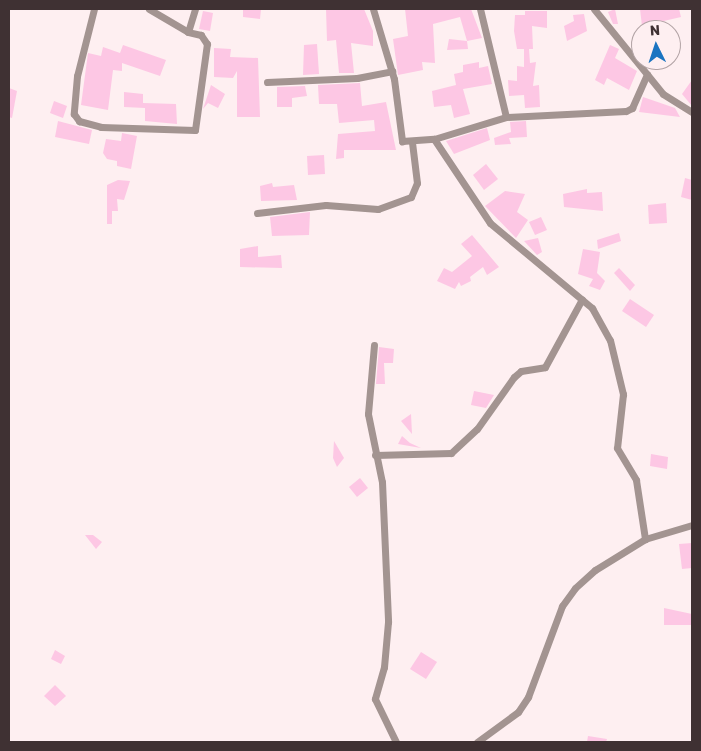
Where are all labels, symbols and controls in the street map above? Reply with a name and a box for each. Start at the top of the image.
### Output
north arrow [631,20,681,70]
text: N [649,22,661,39]

